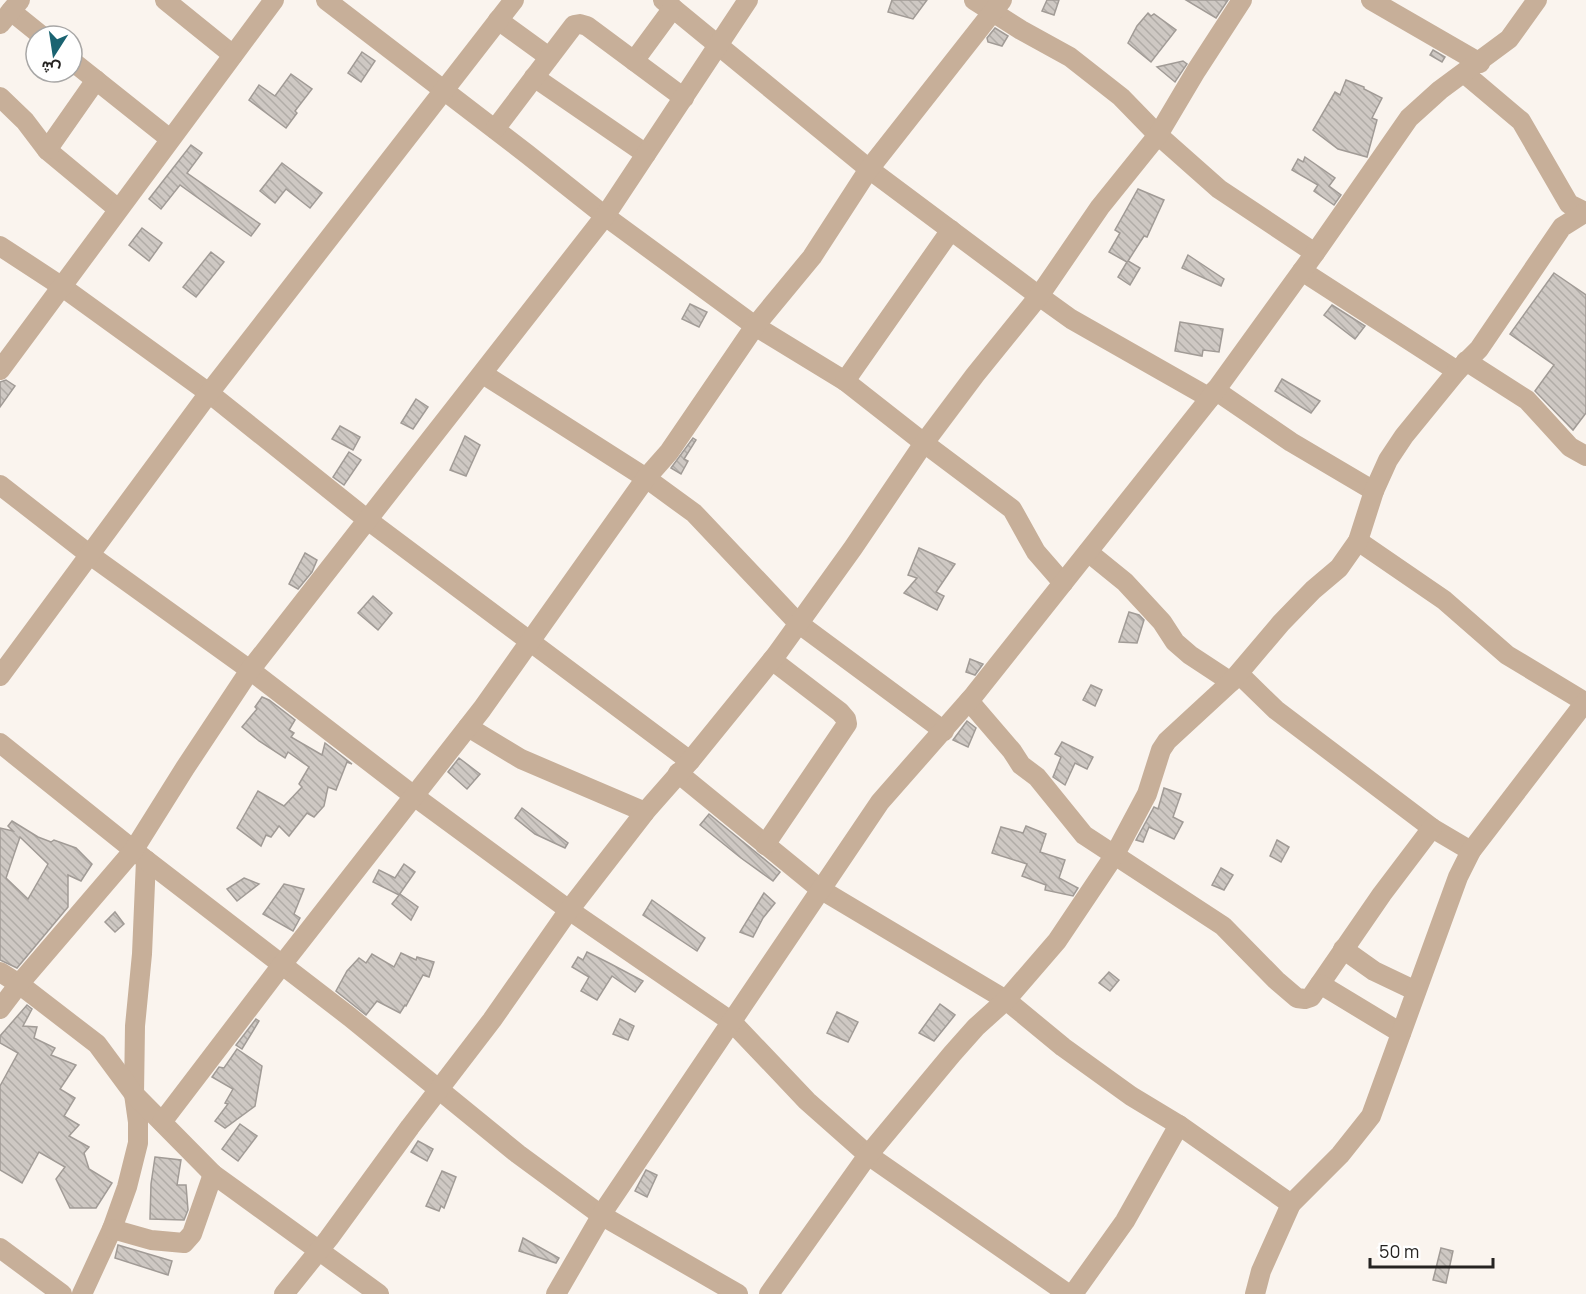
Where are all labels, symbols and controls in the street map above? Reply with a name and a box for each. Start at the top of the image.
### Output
north arrow [24,24,84,84]
text: ش [39,56,63,81]
scale bar [1370,1231,1493,1269]
text: 50 m [1379,1239,1419,1263]

